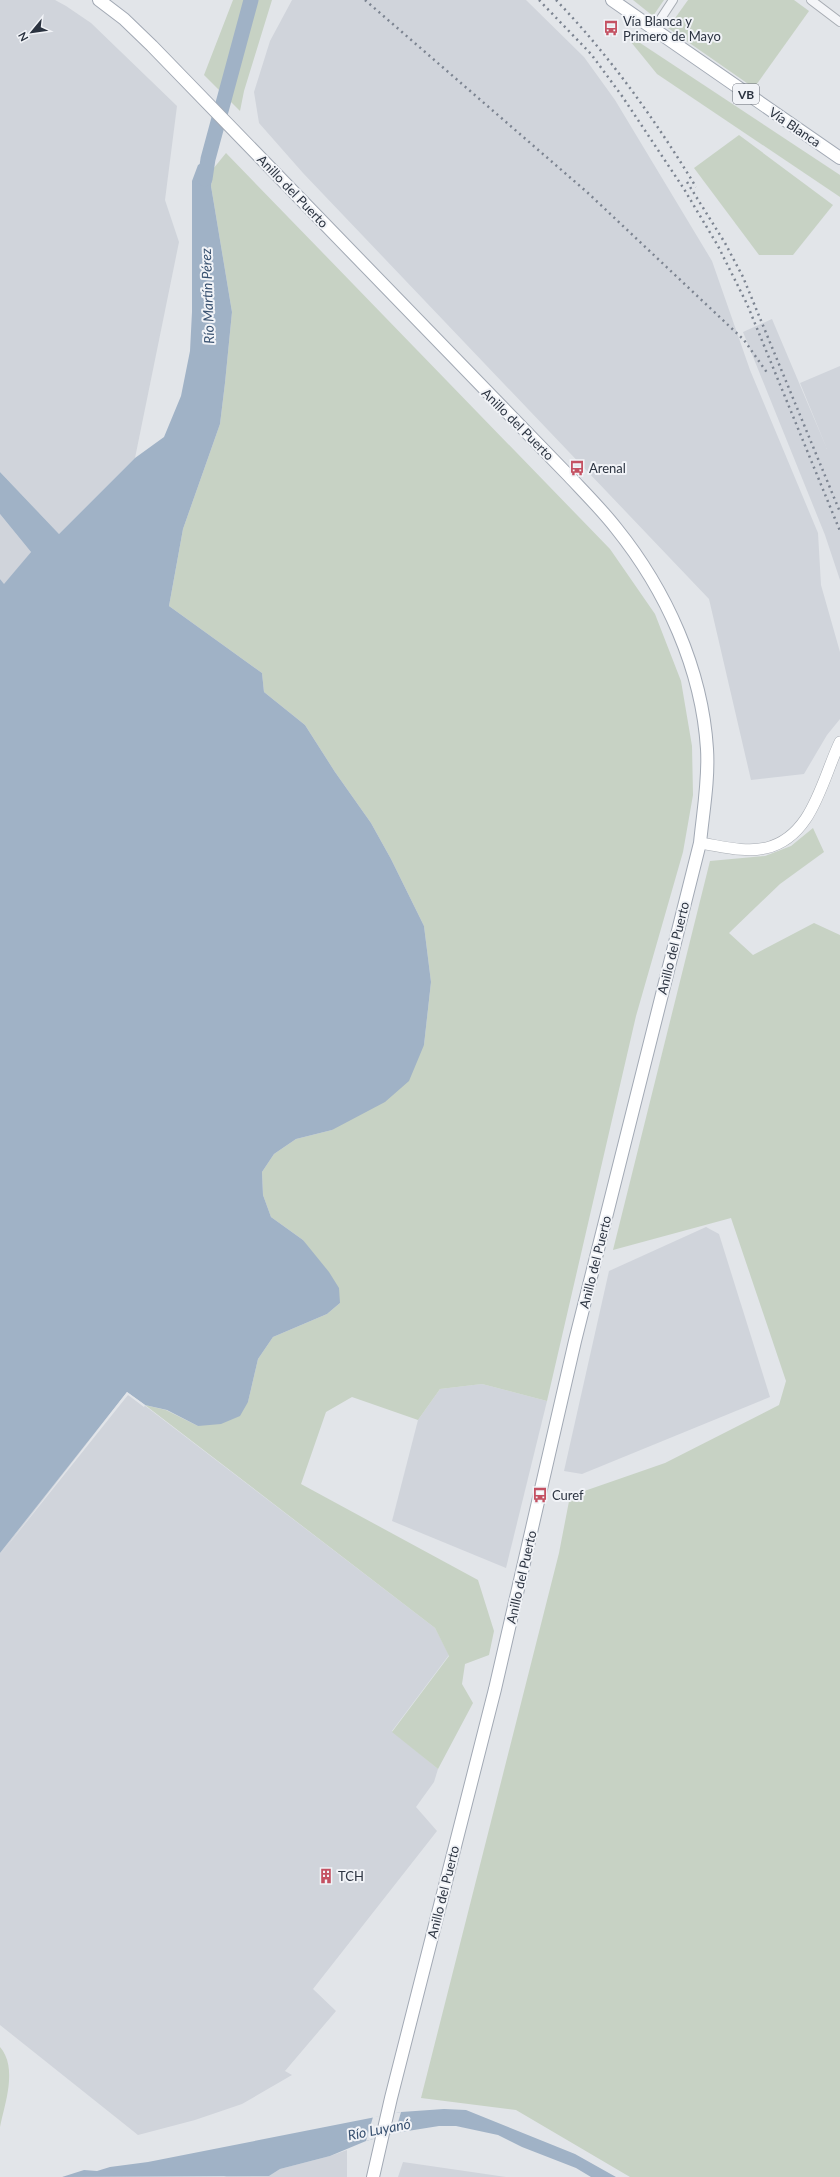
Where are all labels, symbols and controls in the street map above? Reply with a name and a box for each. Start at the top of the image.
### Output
north arrow [12,12,52,52]
place label: Vía Blanca y Primero de Mayo [623,13,721,44]
bus stop icon: Vía Blanca y Primero de Mayo [602,19,620,37]
text: N [15,30,31,44]
road number: VB [733,84,759,104]
street label: Vía Blanca [766,104,824,150]
street label: Anillo del Puerto [254,151,332,231]
water label: Río Martín Pérez [197,248,217,344]
street label: Anillo del Puerto [479,385,557,463]
bus stop icon: Arenal [568,459,586,477]
place label: Arenal [589,460,626,476]
street label: Anillo del Puerto [654,900,692,996]
street label: Anillo del Puerto [576,1214,614,1310]
bus stop icon: Curef [531,1486,549,1504]
place label: Curef [552,1487,584,1503]
street label: Anillo del Puerto [503,1529,539,1625]
street label: Anillo del Puerto [424,1844,462,1940]
building icon: TCH [317,1867,335,1885]
place label: TCH [338,1868,364,1884]
water label: Río Luyanó [346,2115,412,2143]

